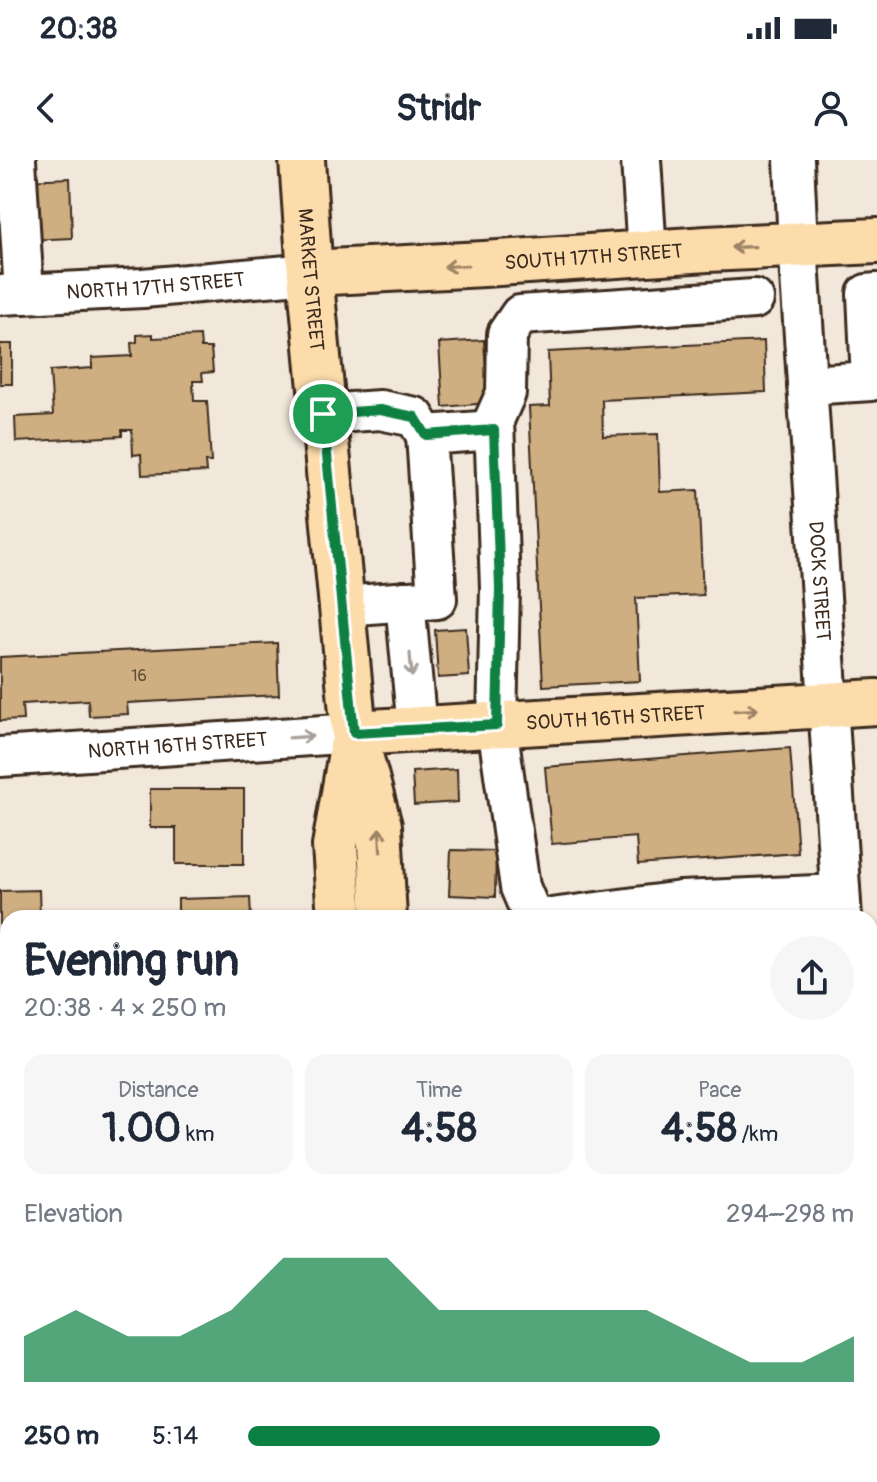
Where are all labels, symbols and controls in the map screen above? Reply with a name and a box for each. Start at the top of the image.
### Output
text: 20:38 [40,10,117,47]
icon: back [24,86,68,130]
text: Stridr [396,86,481,131]
icon: person [809,86,853,130]
street label: MARKET STREET [293,207,330,352]
street label: SOUTH 17TH STREET [504,238,683,275]
one-way arrow [730,240,757,255]
one-way arrow [443,258,470,273]
street label: NORTH 17TH STREET [66,266,246,304]
pin [289,380,357,448]
icon: arrive [301,392,345,436]
street label: DOCK STREET [804,520,836,642]
one-way arrow [404,651,419,678]
house number: 16 [131,666,147,686]
street label: SOUTH 16TH STREET [525,700,706,735]
one-way arrow [732,702,759,717]
street label: NORTH 16TH STREET [87,726,268,764]
one-way arrow [287,729,314,744]
one-way arrow [372,827,387,854]
text: Evening run [24,934,239,989]
button: share [770,936,854,1020]
text: 20:38 · 4 × 250 m [24,992,226,1024]
text: Distance [118,1076,199,1104]
text: Time [416,1076,462,1104]
text: Pace [698,1076,741,1104]
text: 1.00 [102,1104,181,1153]
text: 4:58 [401,1104,477,1153]
text: 4:58 [661,1104,737,1153]
text: km [181,1120,215,1148]
text: /km [737,1120,778,1148]
text: Elevation [24,1198,123,1230]
text: 294–298 m [726,1198,854,1230]
text: 250 m [24,1420,99,1452]
text: 5:14 [152,1420,198,1452]

